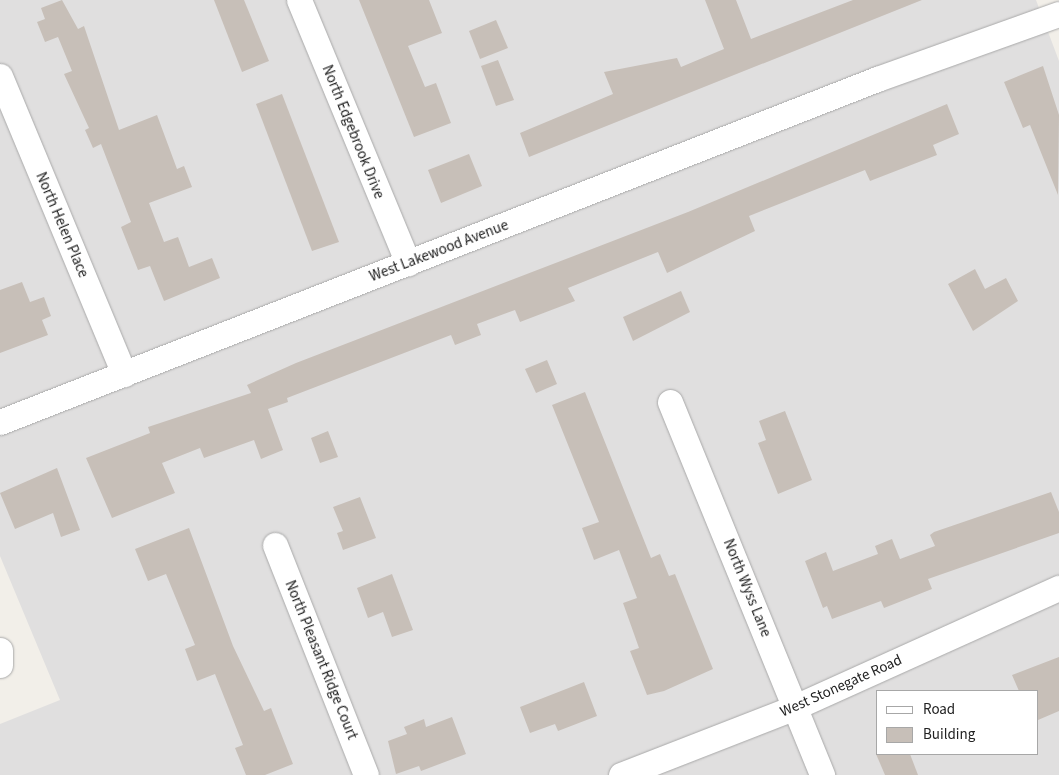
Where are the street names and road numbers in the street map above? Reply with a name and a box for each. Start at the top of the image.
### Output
street label: North Edgebrook Drive [318,62,388,202]
street label: North Helen Place [32,170,92,280]
street label: West Lakewood Avenue [367,216,511,286]
street label: North Wyss Lane [719,536,775,640]
street label: North Pleasant Ridge Court [281,578,361,742]
street label: West Stonegate Road [777,651,905,721]

